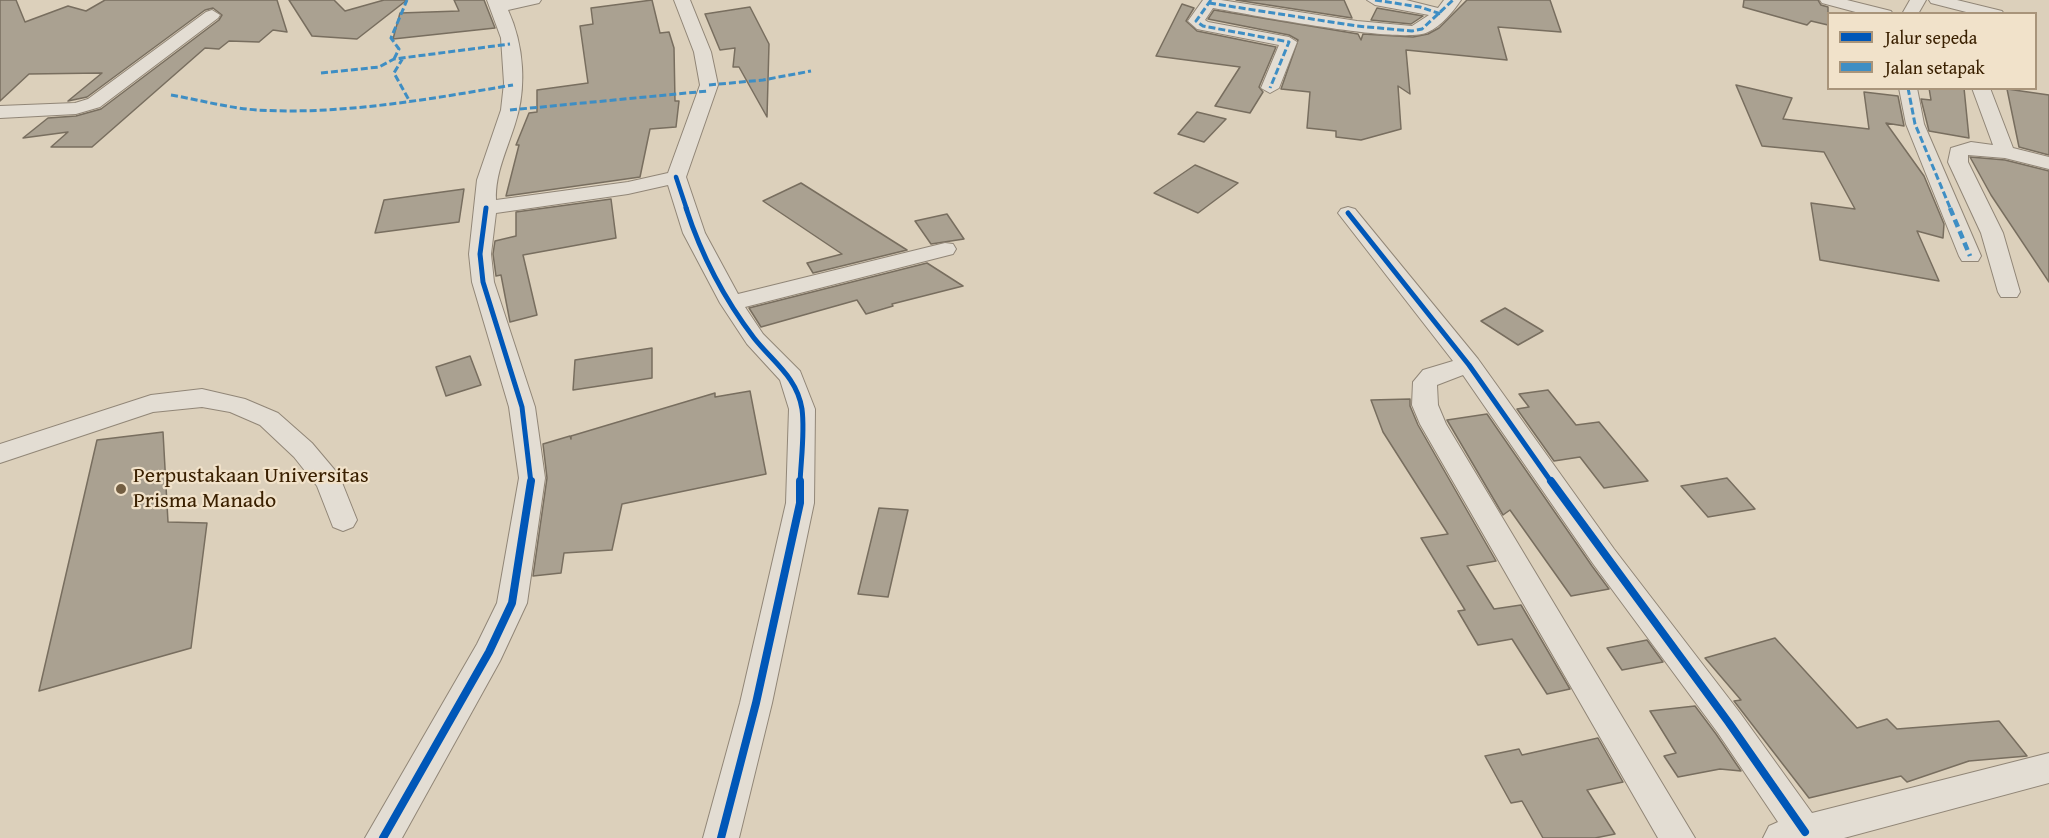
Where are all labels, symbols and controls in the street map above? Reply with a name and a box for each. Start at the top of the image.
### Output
legend [1827,12,2037,90]
text: Jalur sepeda [1885,24,1977,51]
text: Jalan setapak [1885,54,1985,81]
place label: Perpustakaan Universitas Prisma Manado [133,463,369,514]
marker: Perpustakaan Universitas Prisma Manado [114,482,128,496]

